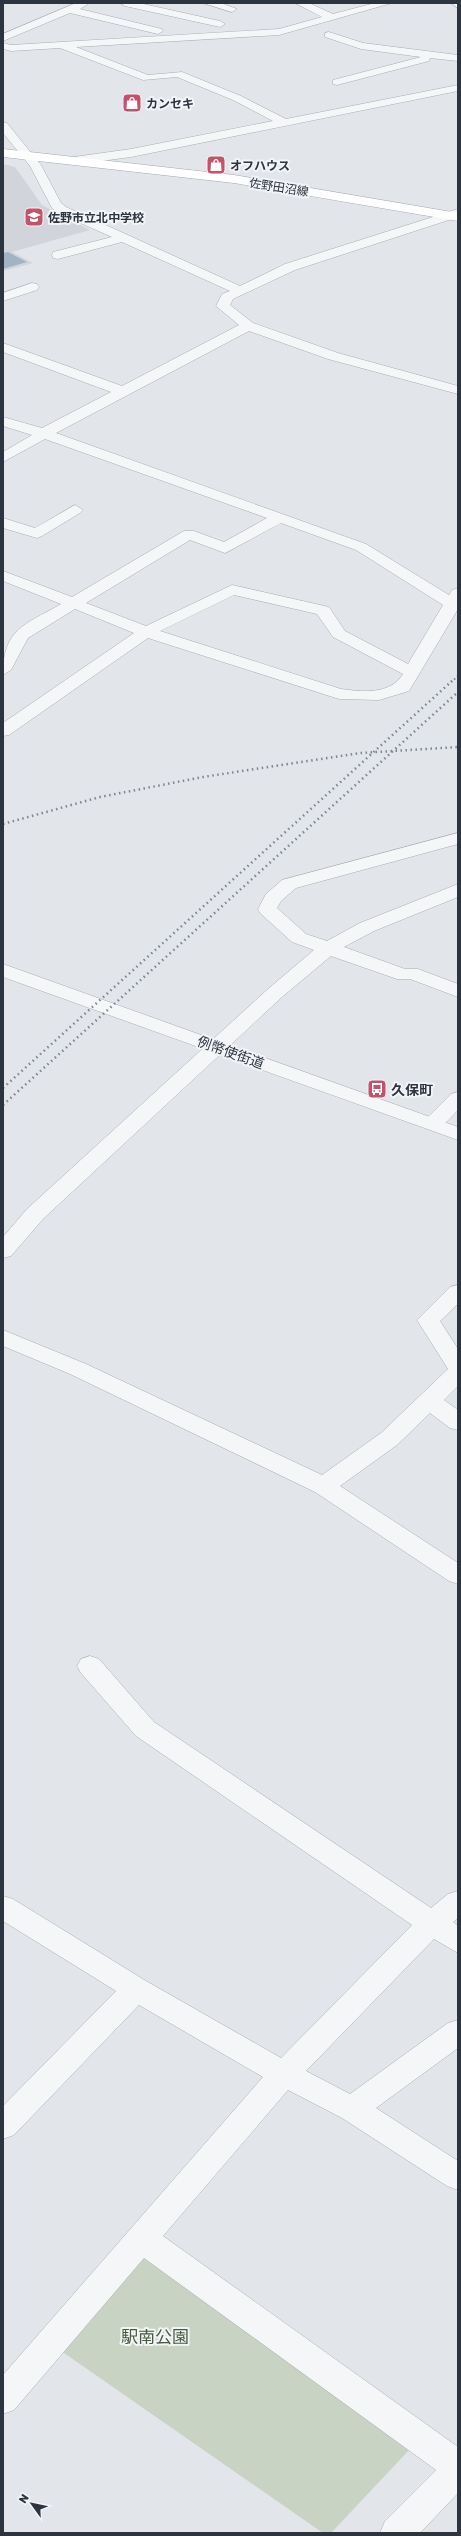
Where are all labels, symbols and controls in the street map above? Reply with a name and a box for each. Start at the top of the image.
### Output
shop icon: カンセキ [121,92,143,114]
place label: カンセキ [146,96,194,111]
shop icon: オフハウス [205,154,227,176]
place label: オフハウス [230,158,290,173]
street label: 佐野田沼線 [248,175,310,199]
school or university icon: 佐野市立北中学校 [23,206,45,228]
place label: 佐野市立北中学校 [48,210,144,225]
street label: 例幣使街道 [195,1032,267,1072]
bus stop icon: 久保町 [366,1078,388,1100]
place label: 久保町 [391,1081,433,1098]
park label: 駅南公園 [121,2326,189,2347]
north arrow [12,2484,52,2524]
text: N [15,2491,31,2505]

